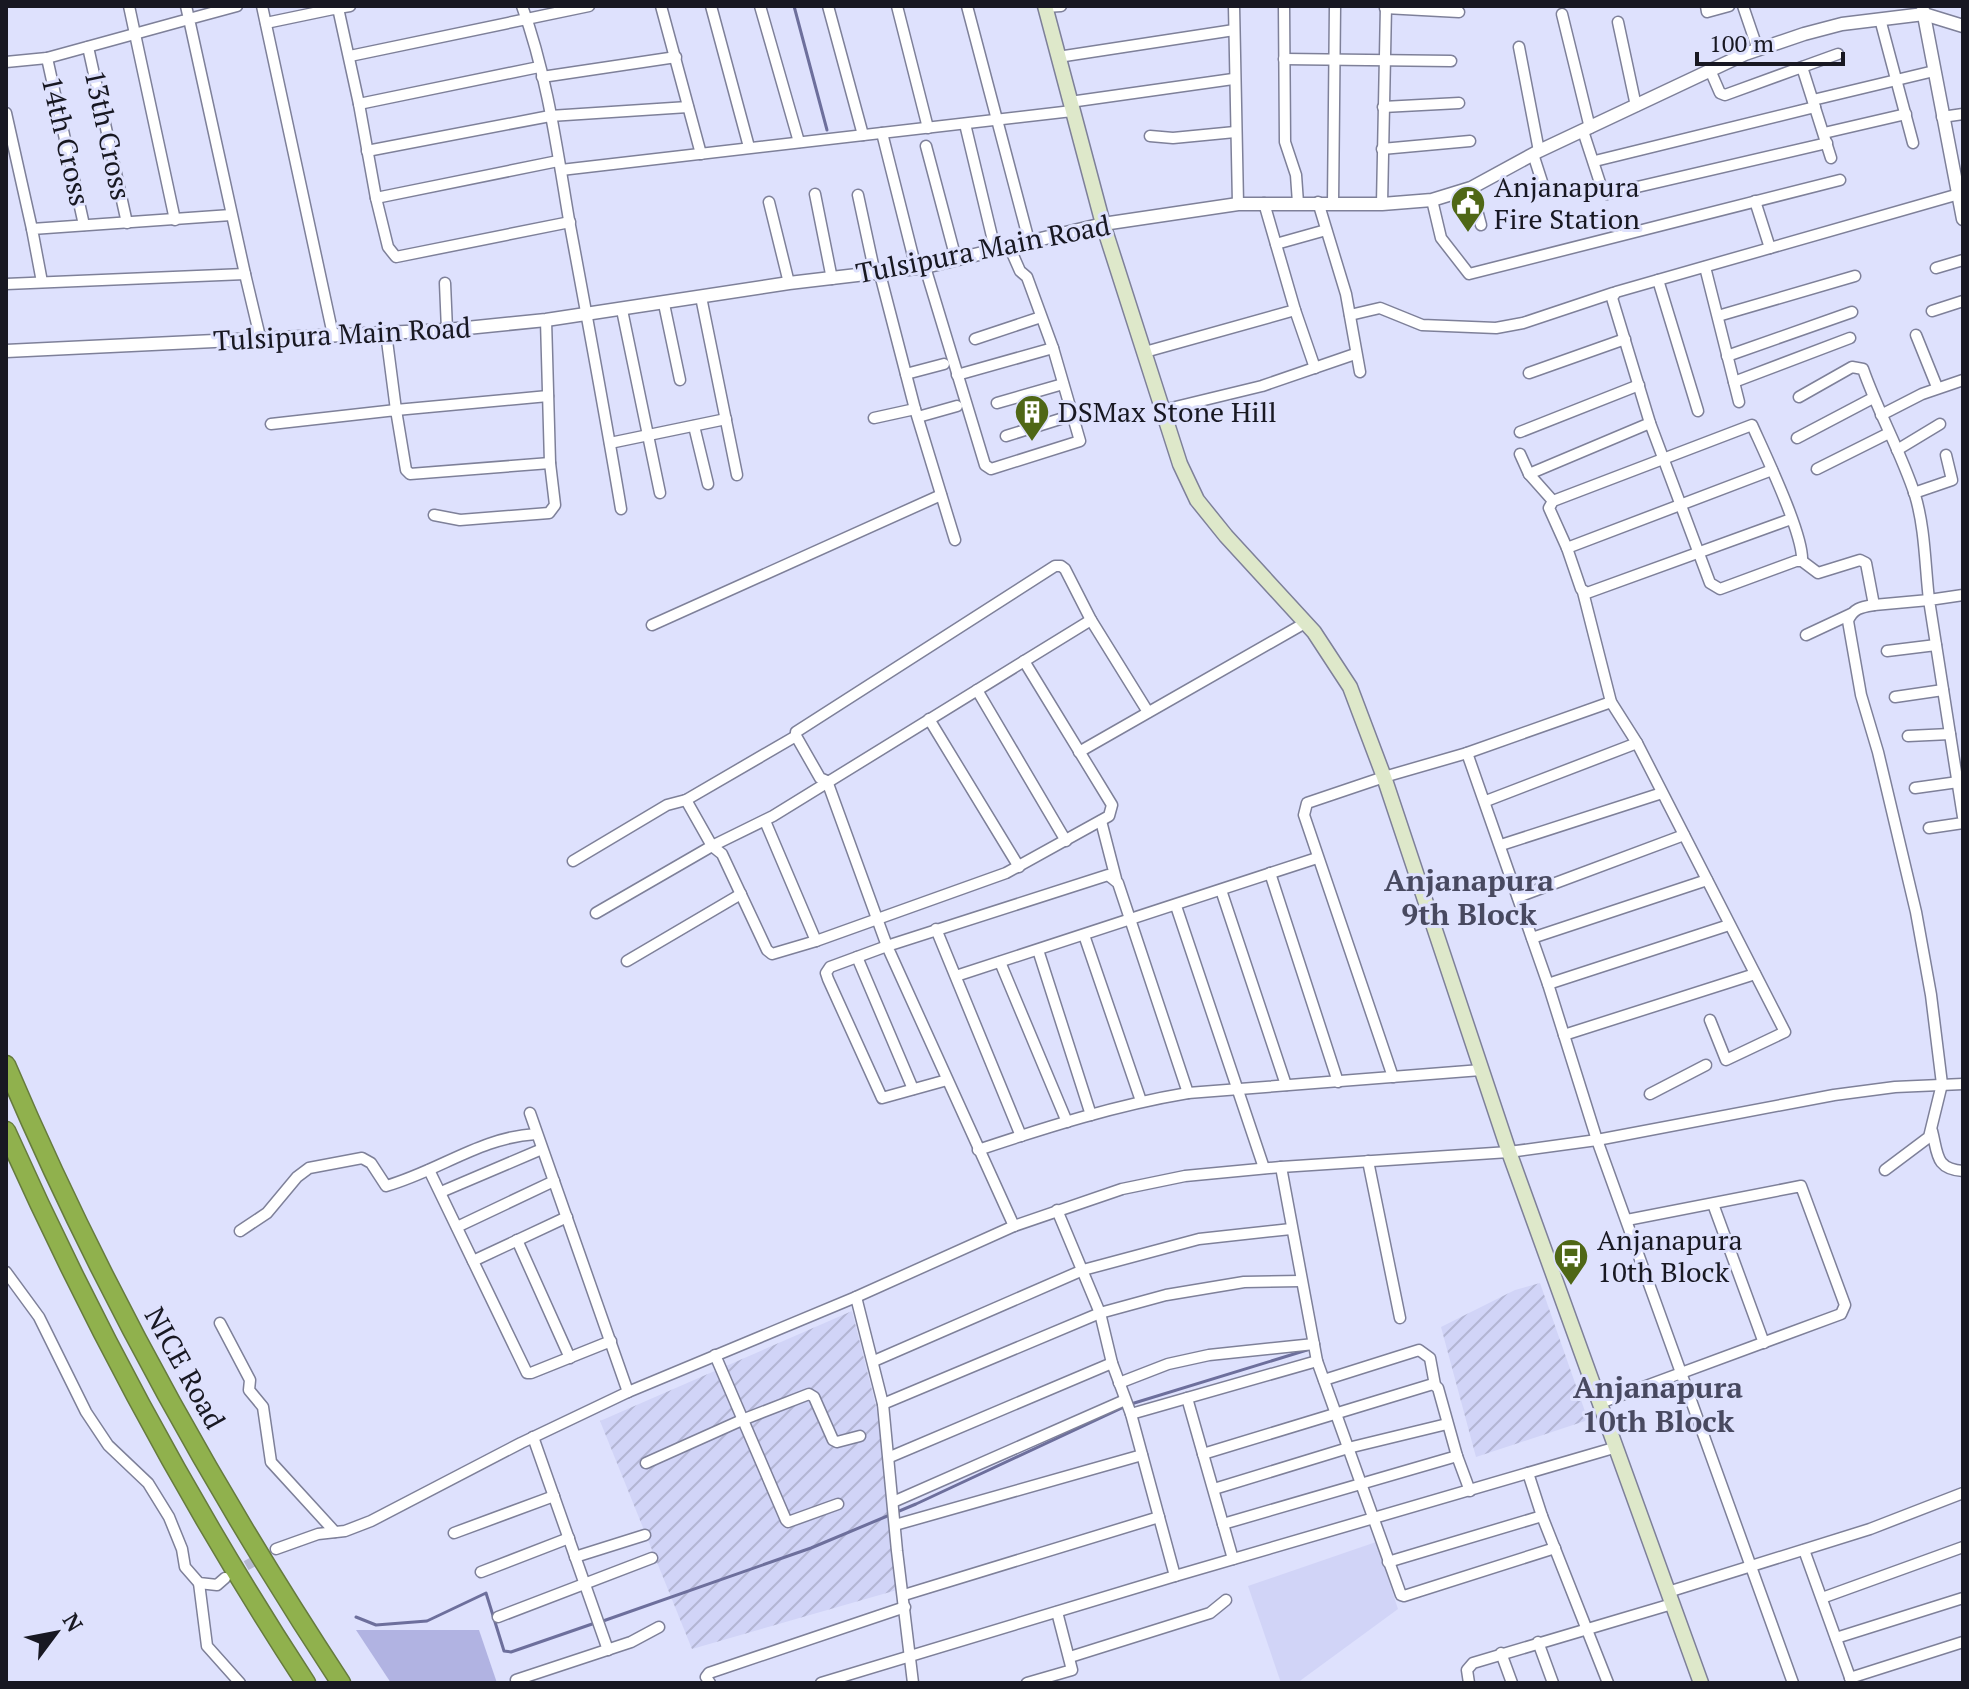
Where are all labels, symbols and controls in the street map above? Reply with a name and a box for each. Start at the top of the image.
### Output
scale bar [1697,16,1843,66]
text: 100 m [1709,27,1774,59]
street label: 13th Cross [77,66,140,203]
street label: 14th Cross [34,72,99,209]
place label: Anjanapura Fire Station [1494,168,1640,237]
public building icon: Anjanapura Fire Station [1449,184,1487,234]
street label: Tulsipura Main Road [853,206,1113,291]
street label: Tulsipura Main Road [212,308,472,359]
building icon: DSMax Stone Hill [1013,393,1051,443]
place label: DSMax Stone Hill [1058,393,1277,430]
district label: Anjanapura 9th Block [1384,860,1554,934]
place label: Anjanapura 10th Block [1597,1221,1743,1290]
bus stop icon: Anjanapura 10th Block [1552,1237,1590,1287]
street label: NICE Road [137,1300,234,1435]
district label: Anjanapura 10th Block [1573,1367,1743,1441]
north arrow [16,1593,96,1673]
text: N [57,1607,90,1637]

